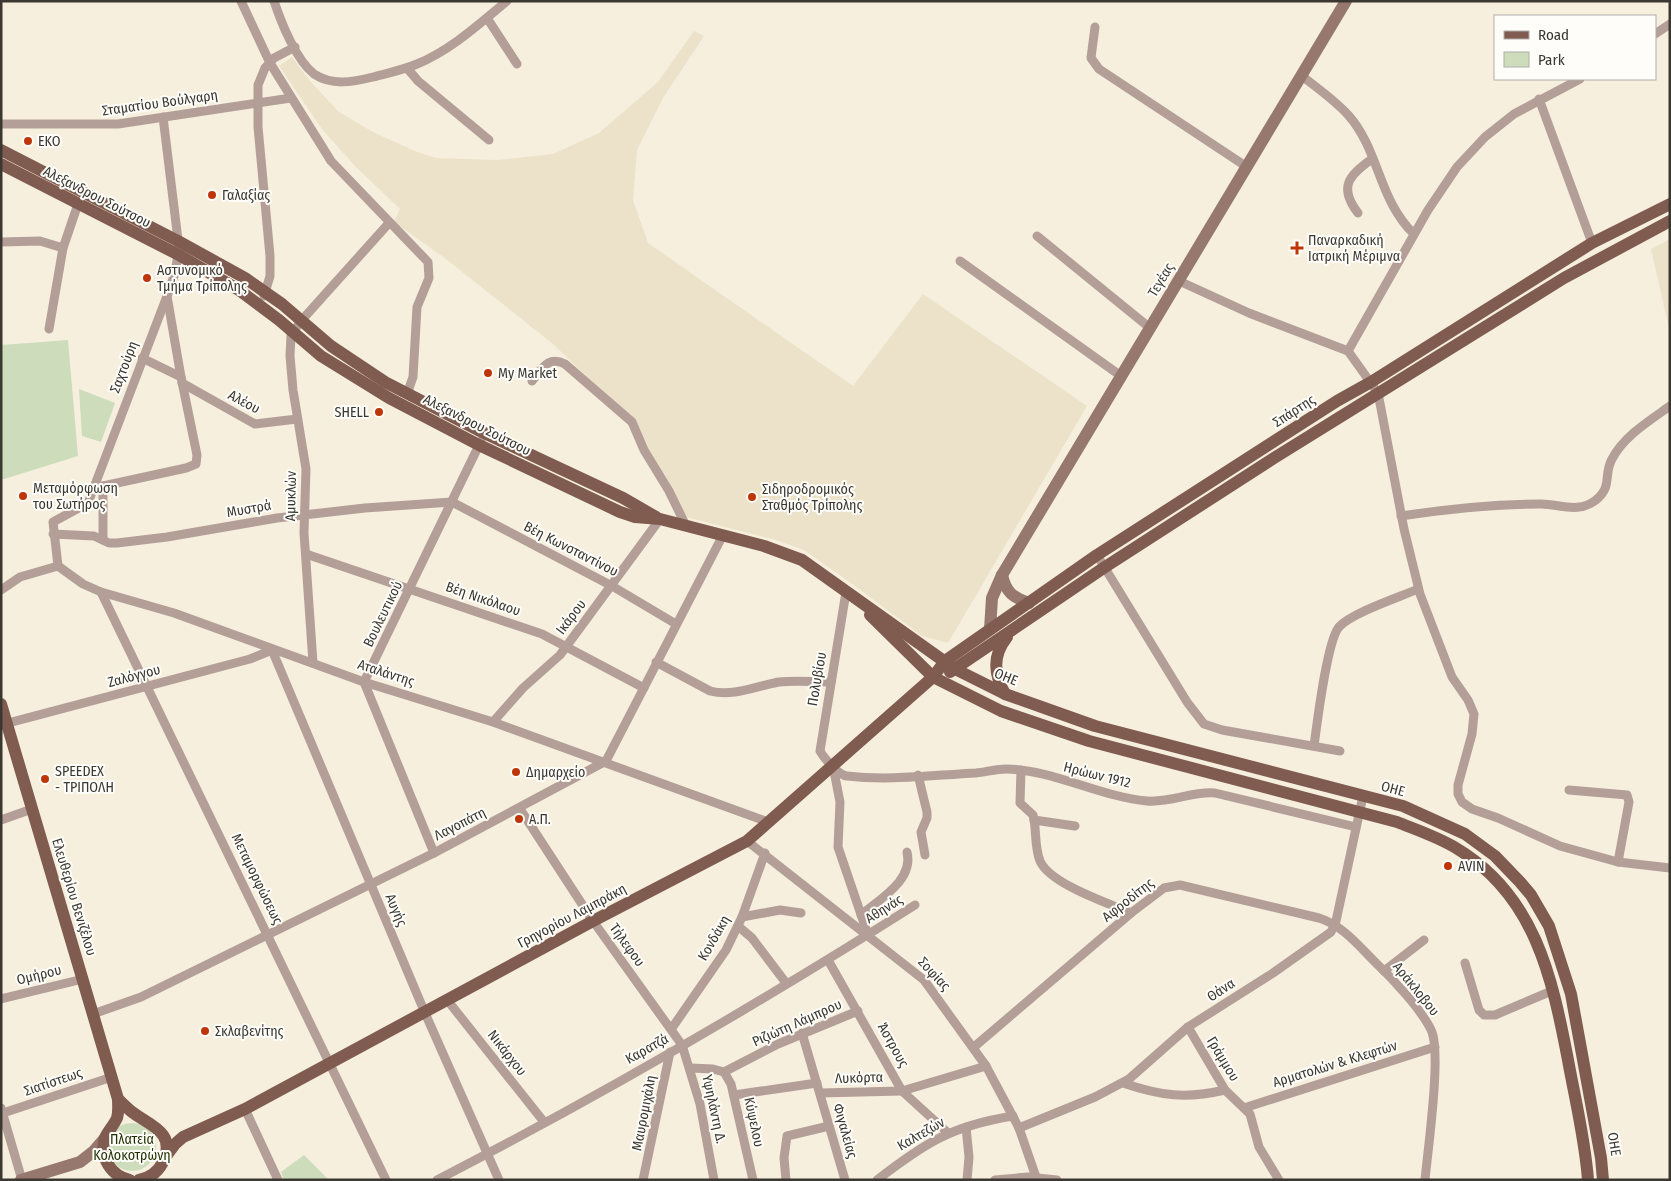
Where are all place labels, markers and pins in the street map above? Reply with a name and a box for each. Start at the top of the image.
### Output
place label: EKO [38,133,61,150]
marker: EKO [22,135,34,147]
place label: Γαλαξίας [222,187,270,204]
marker: Γαλαξίας [206,189,218,201]
place label: Παναρκαδική Ιατρική Μέριμνα [1308,232,1400,265]
marker: Παναρκαδική Ιατρική Μέριμνα [1290,241,1304,255]
place label: Αστυνομικό Τμήμα Τρίπολης [157,262,247,295]
marker: Αστυνομικό Τμήμα Τρίπολης [141,272,153,284]
place label: My Market [498,365,558,382]
marker: My Market [482,367,494,379]
place label: SHELL [335,404,369,421]
marker: SHELL [373,406,385,418]
place label: Μεταμόρφωση του Σωτήρος [32,480,118,513]
place label: Σιδηροδρομικός Σταθμός Τρίπολης [762,481,863,514]
marker: Μεταμόρφωση του Σωτήρος [17,490,29,502]
marker: Σιδηροδρομικός Σταθμός Τρίπολης [746,491,758,503]
place label: SPEEDEX - ΤΡΙΠΟΛΗ [55,763,114,796]
place label: Δημαρχείο [526,764,585,781]
marker: Δημαρχείο [510,766,522,778]
marker: SPEEDEX - ΤΡΙΠΟΛΗ [39,773,51,785]
place label: Α.Π. [529,811,551,828]
marker: Α.Π. [513,813,525,825]
place label: AVIN [1458,858,1484,875]
marker: AVIN [1442,860,1454,872]
place label: Σκλαβενίτης [215,1023,284,1040]
marker: Σκλαβενίτης [199,1025,211,1037]

